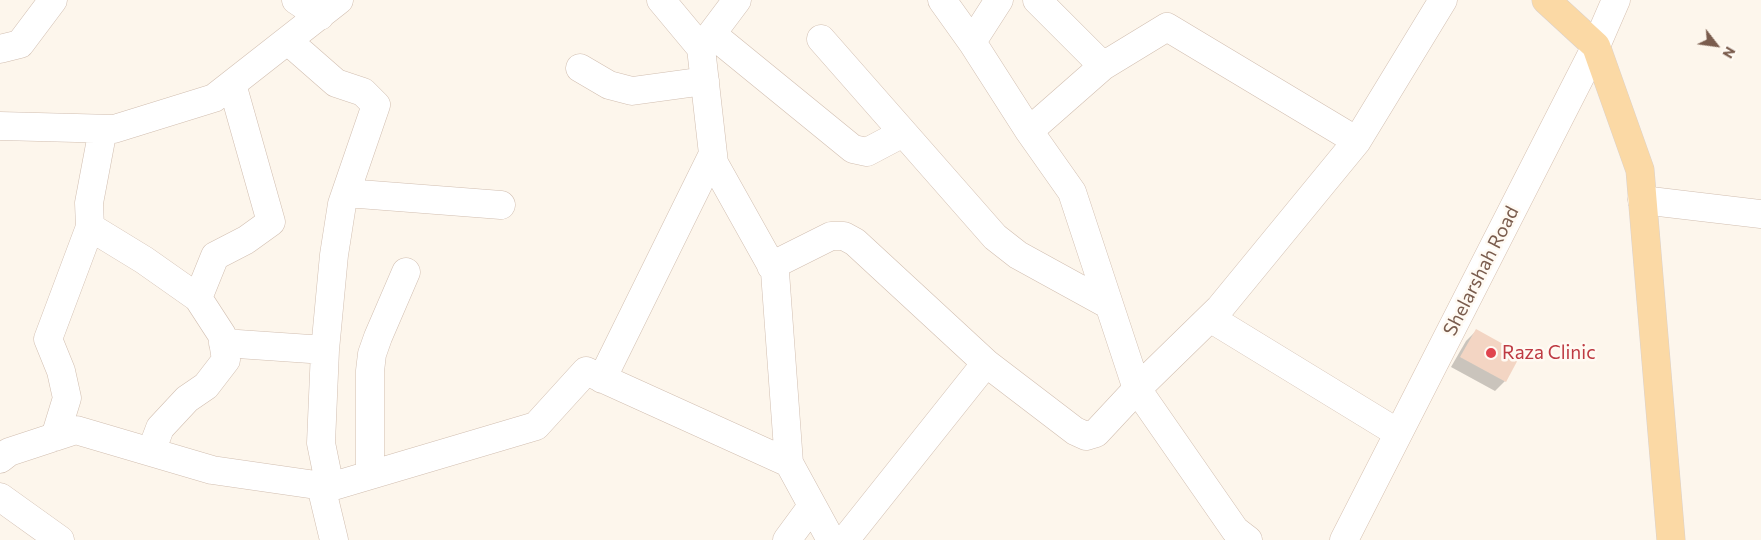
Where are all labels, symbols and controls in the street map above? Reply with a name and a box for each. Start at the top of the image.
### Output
north arrow [1691,20,1741,70]
text: N [1719,44,1739,62]
street label: Shelarshah Road [1439,202,1523,340]
place label: Raza Clinic [1502,342,1596,364]
marker: Raza Clinic [1484,346,1498,360]

